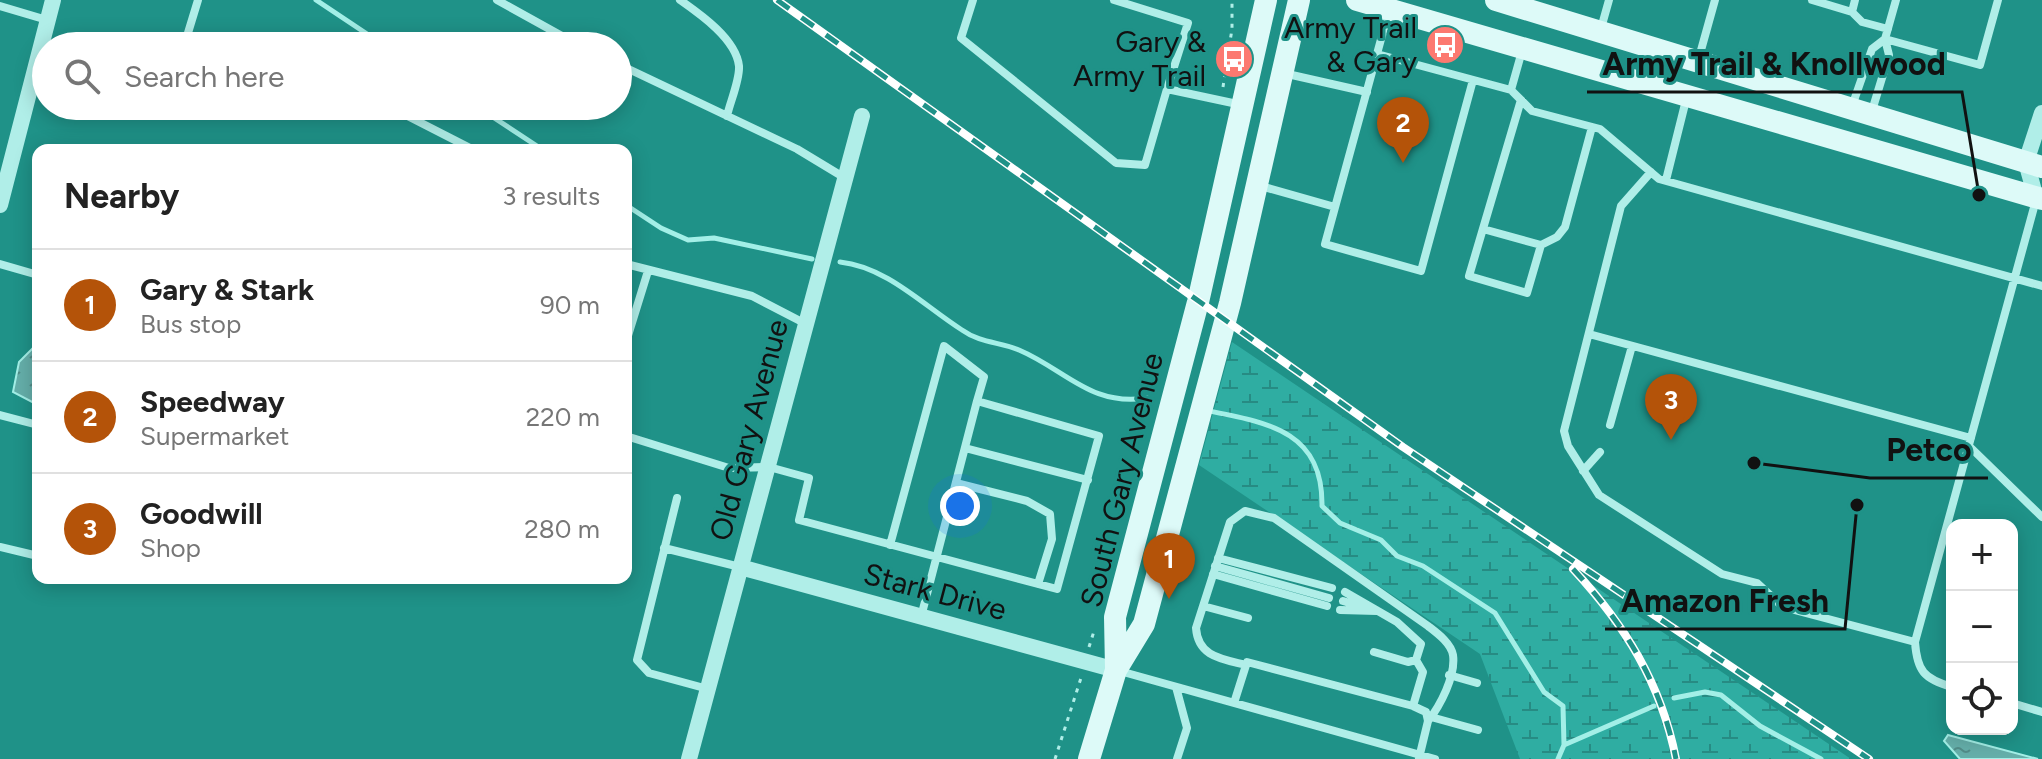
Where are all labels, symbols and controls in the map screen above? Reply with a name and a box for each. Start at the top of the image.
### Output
place label: Army Trail & Gary [1284,9,1417,80]
place label: Gary & Army Trail [1073,23,1207,94]
bus stop icon: Army Trail & Gary [1424,24,1466,66]
search box [32,32,632,120]
callout: Army Trail & Knollwood [1587,36,1962,92]
bus stop icon: Gary & Army Trail [1213,38,1255,80]
text: Army Trail & Knollwood [1602,45,1946,83]
icon: search [60,54,104,98]
text: Search here [124,58,284,95]
pin: 2 [1377,97,1429,163]
text: Nearby [64,176,179,217]
text: 3 results [502,180,600,212]
text: Gary & Stark [140,271,314,308]
text: 1 [85,289,95,321]
text: 90 m [540,289,600,321]
text: Bus stop [140,308,241,340]
street label: Old Gary Avenue [701,315,796,545]
street label: South Gary Avenue [1072,349,1171,611]
pin: 3 [1645,374,1697,440]
text: Speedway [140,383,285,420]
text: 2 [82,401,98,433]
text: 220 m [526,401,600,433]
text: Supermarket [140,420,289,452]
callout: Petco [1870,422,1988,478]
text: Petco [1886,431,1972,469]
your location [940,486,980,526]
text: Goodwill [140,495,263,532]
text: 3 [83,513,97,545]
text: 280 m [524,513,600,545]
map controls [1946,519,2018,735]
button: + [1946,519,2018,591]
text: Shop [140,532,201,564]
pin: 1 [1143,533,1195,599]
street label: Stark Drive [860,555,1011,628]
callout: Amazon Fresh [1605,573,1845,629]
text: Amazon Fresh [1621,582,1829,620]
button: − [1946,591,2018,663]
button: locate [1946,663,2018,735]

